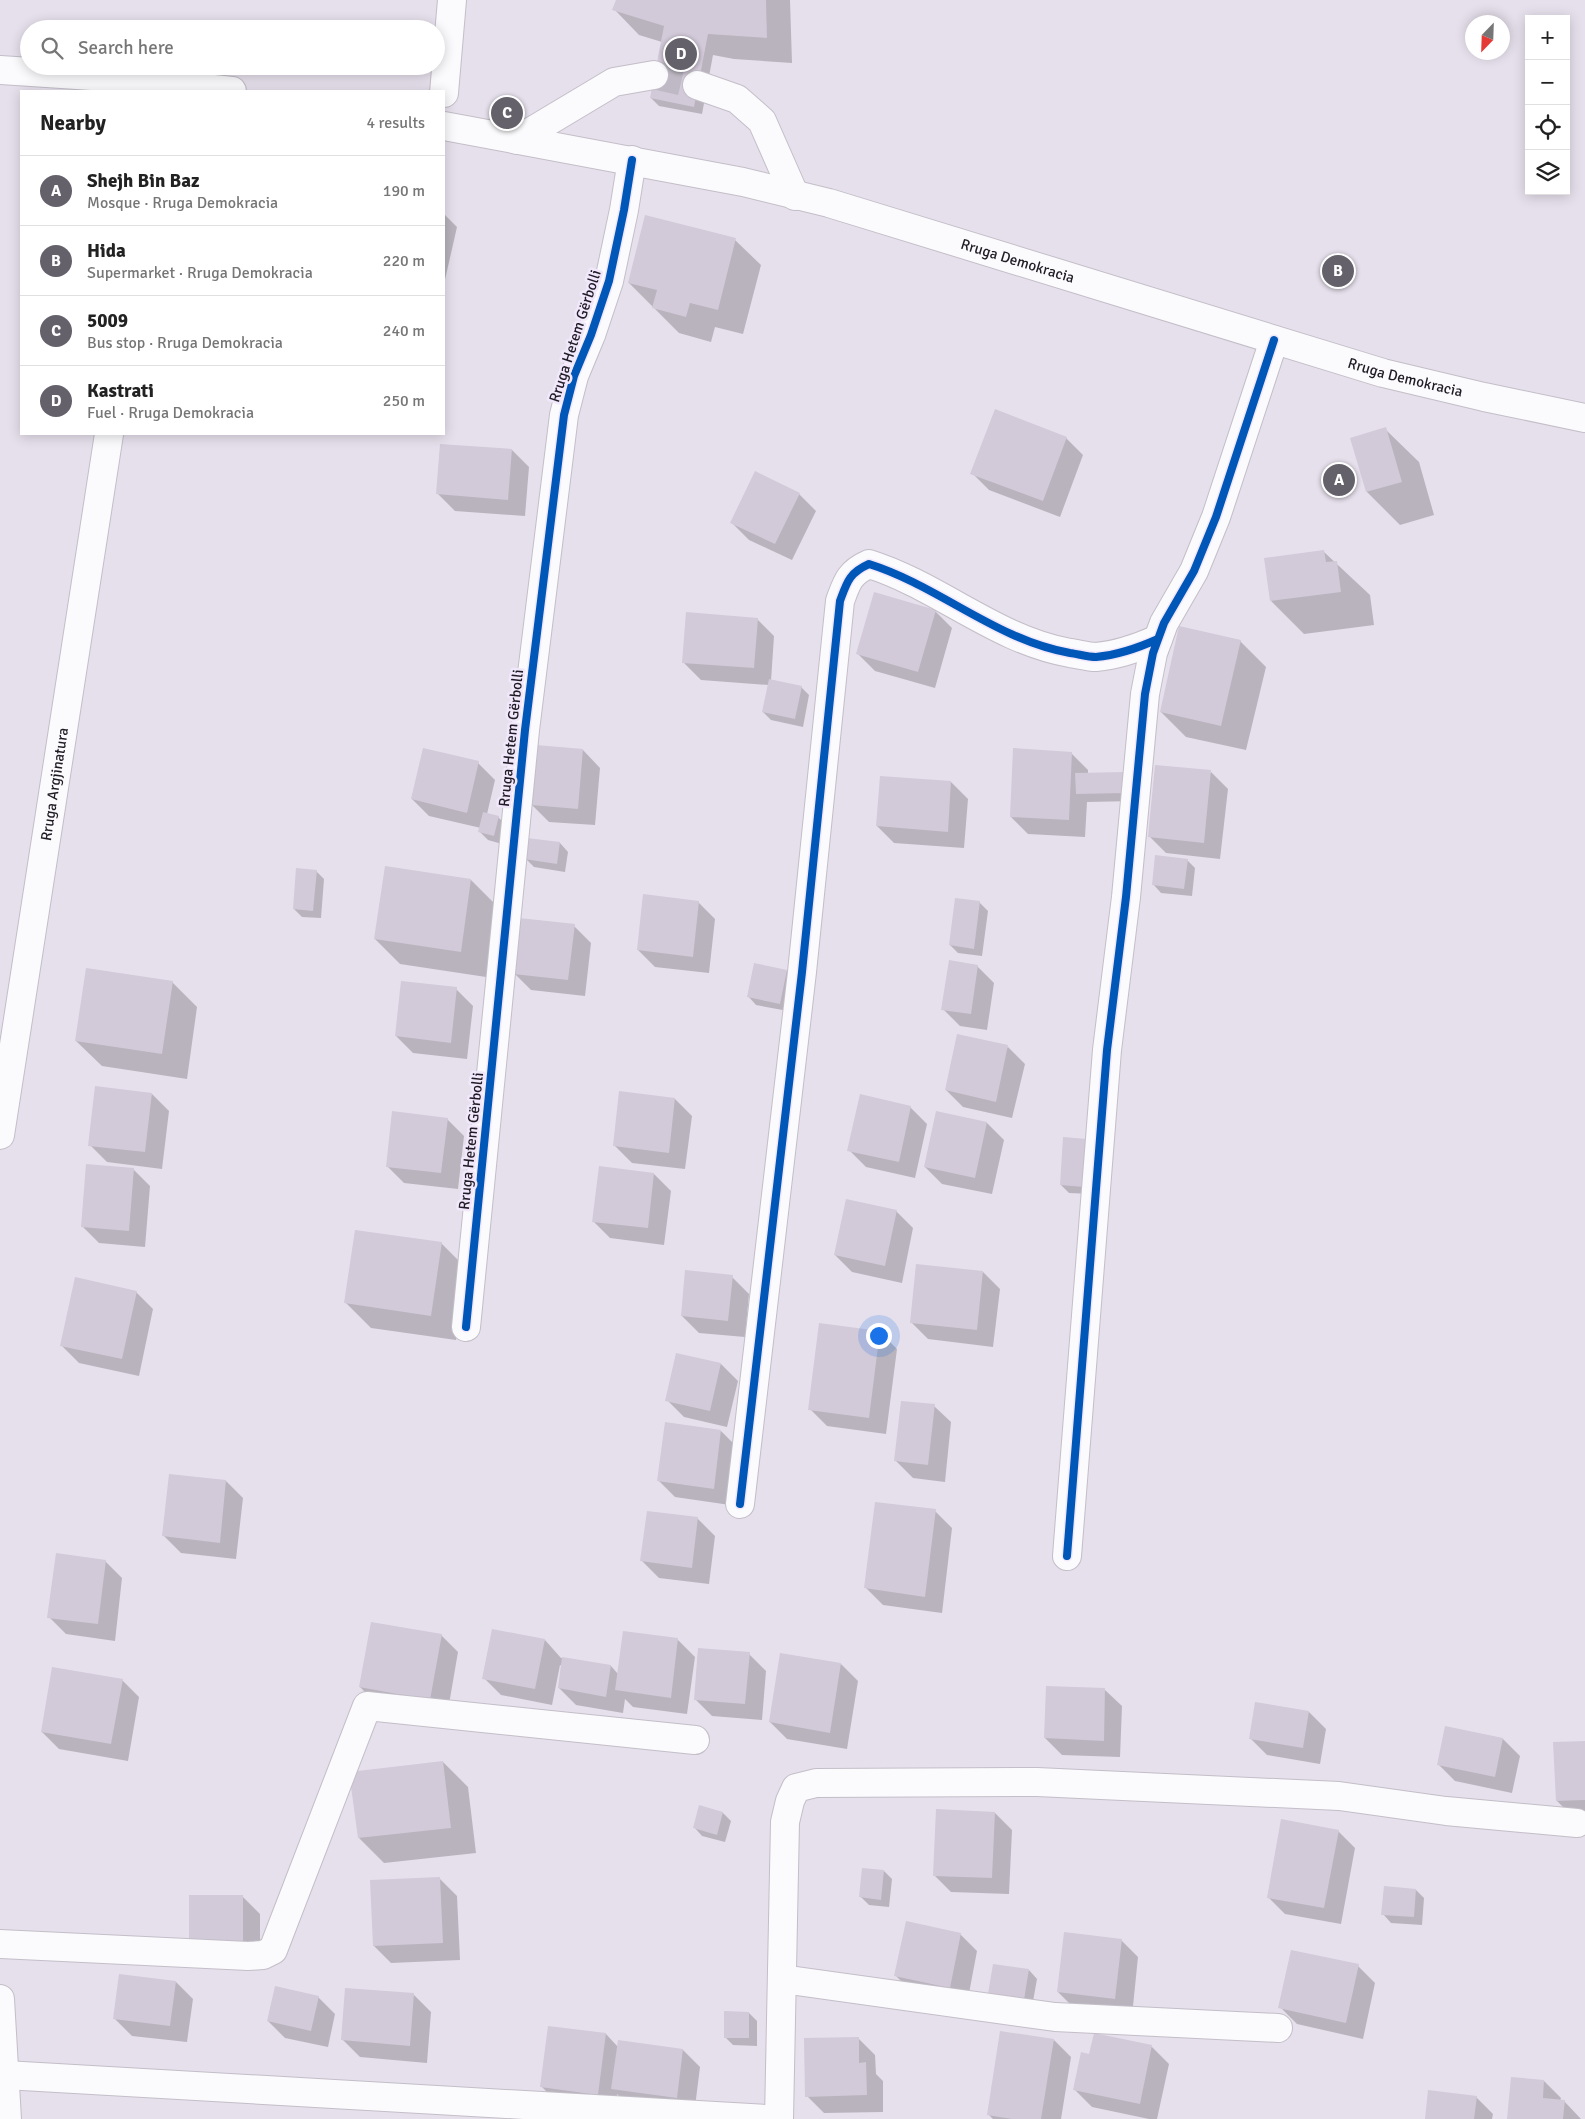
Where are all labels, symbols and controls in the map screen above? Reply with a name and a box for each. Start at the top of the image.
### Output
north arrow [1465,15,1510,60]
map controls [1525,15,1570,195]
button: + [1525,15,1570,60]
search box [20,20,445,75]
icon: search [38,34,66,62]
pin: D [665,35,697,73]
text: Search here [78,36,174,60]
button: − [1525,60,1570,105]
pin: C [491,94,523,132]
button: locate [1525,105,1570,150]
text: Nearby [40,110,106,136]
text: 4 results [366,113,425,133]
button: layers [1525,150,1570,195]
text: Shejh Bin Baz [87,169,199,193]
text: A [51,181,61,201]
text: 190 m [383,181,425,201]
text: Mosque · Rruga Demokracia [87,193,278,213]
street label: Rruga Demokracia [959,235,1077,287]
text: Hida [87,239,126,263]
text: B [51,251,61,271]
text: 220 m [383,251,425,271]
pin: B [1322,252,1354,290]
text: Supermarket · Rruga Demokracia [87,263,313,283]
street label: Rruga Hetem Gërbolli [545,268,605,404]
text: 5009 [87,309,128,333]
text: C [51,321,61,341]
text: 240 m [383,321,425,341]
text: Bus stop · Rruga Demokracia [87,333,283,353]
street label: Rruga Demokracia [1346,354,1465,401]
text: Kastrati [87,379,154,403]
text: D [51,391,61,411]
text: 250 m [383,391,425,411]
text: Fuel · Rruga Demokracia [87,403,254,423]
pin: A [1323,461,1355,499]
street label: Rruga Hetem Gërbolli [495,668,527,808]
street label: Rruga Argjinatura [37,726,72,842]
street label: Rruga Hetem Gërbolli [455,1071,487,1211]
your location [866,1323,892,1349]

